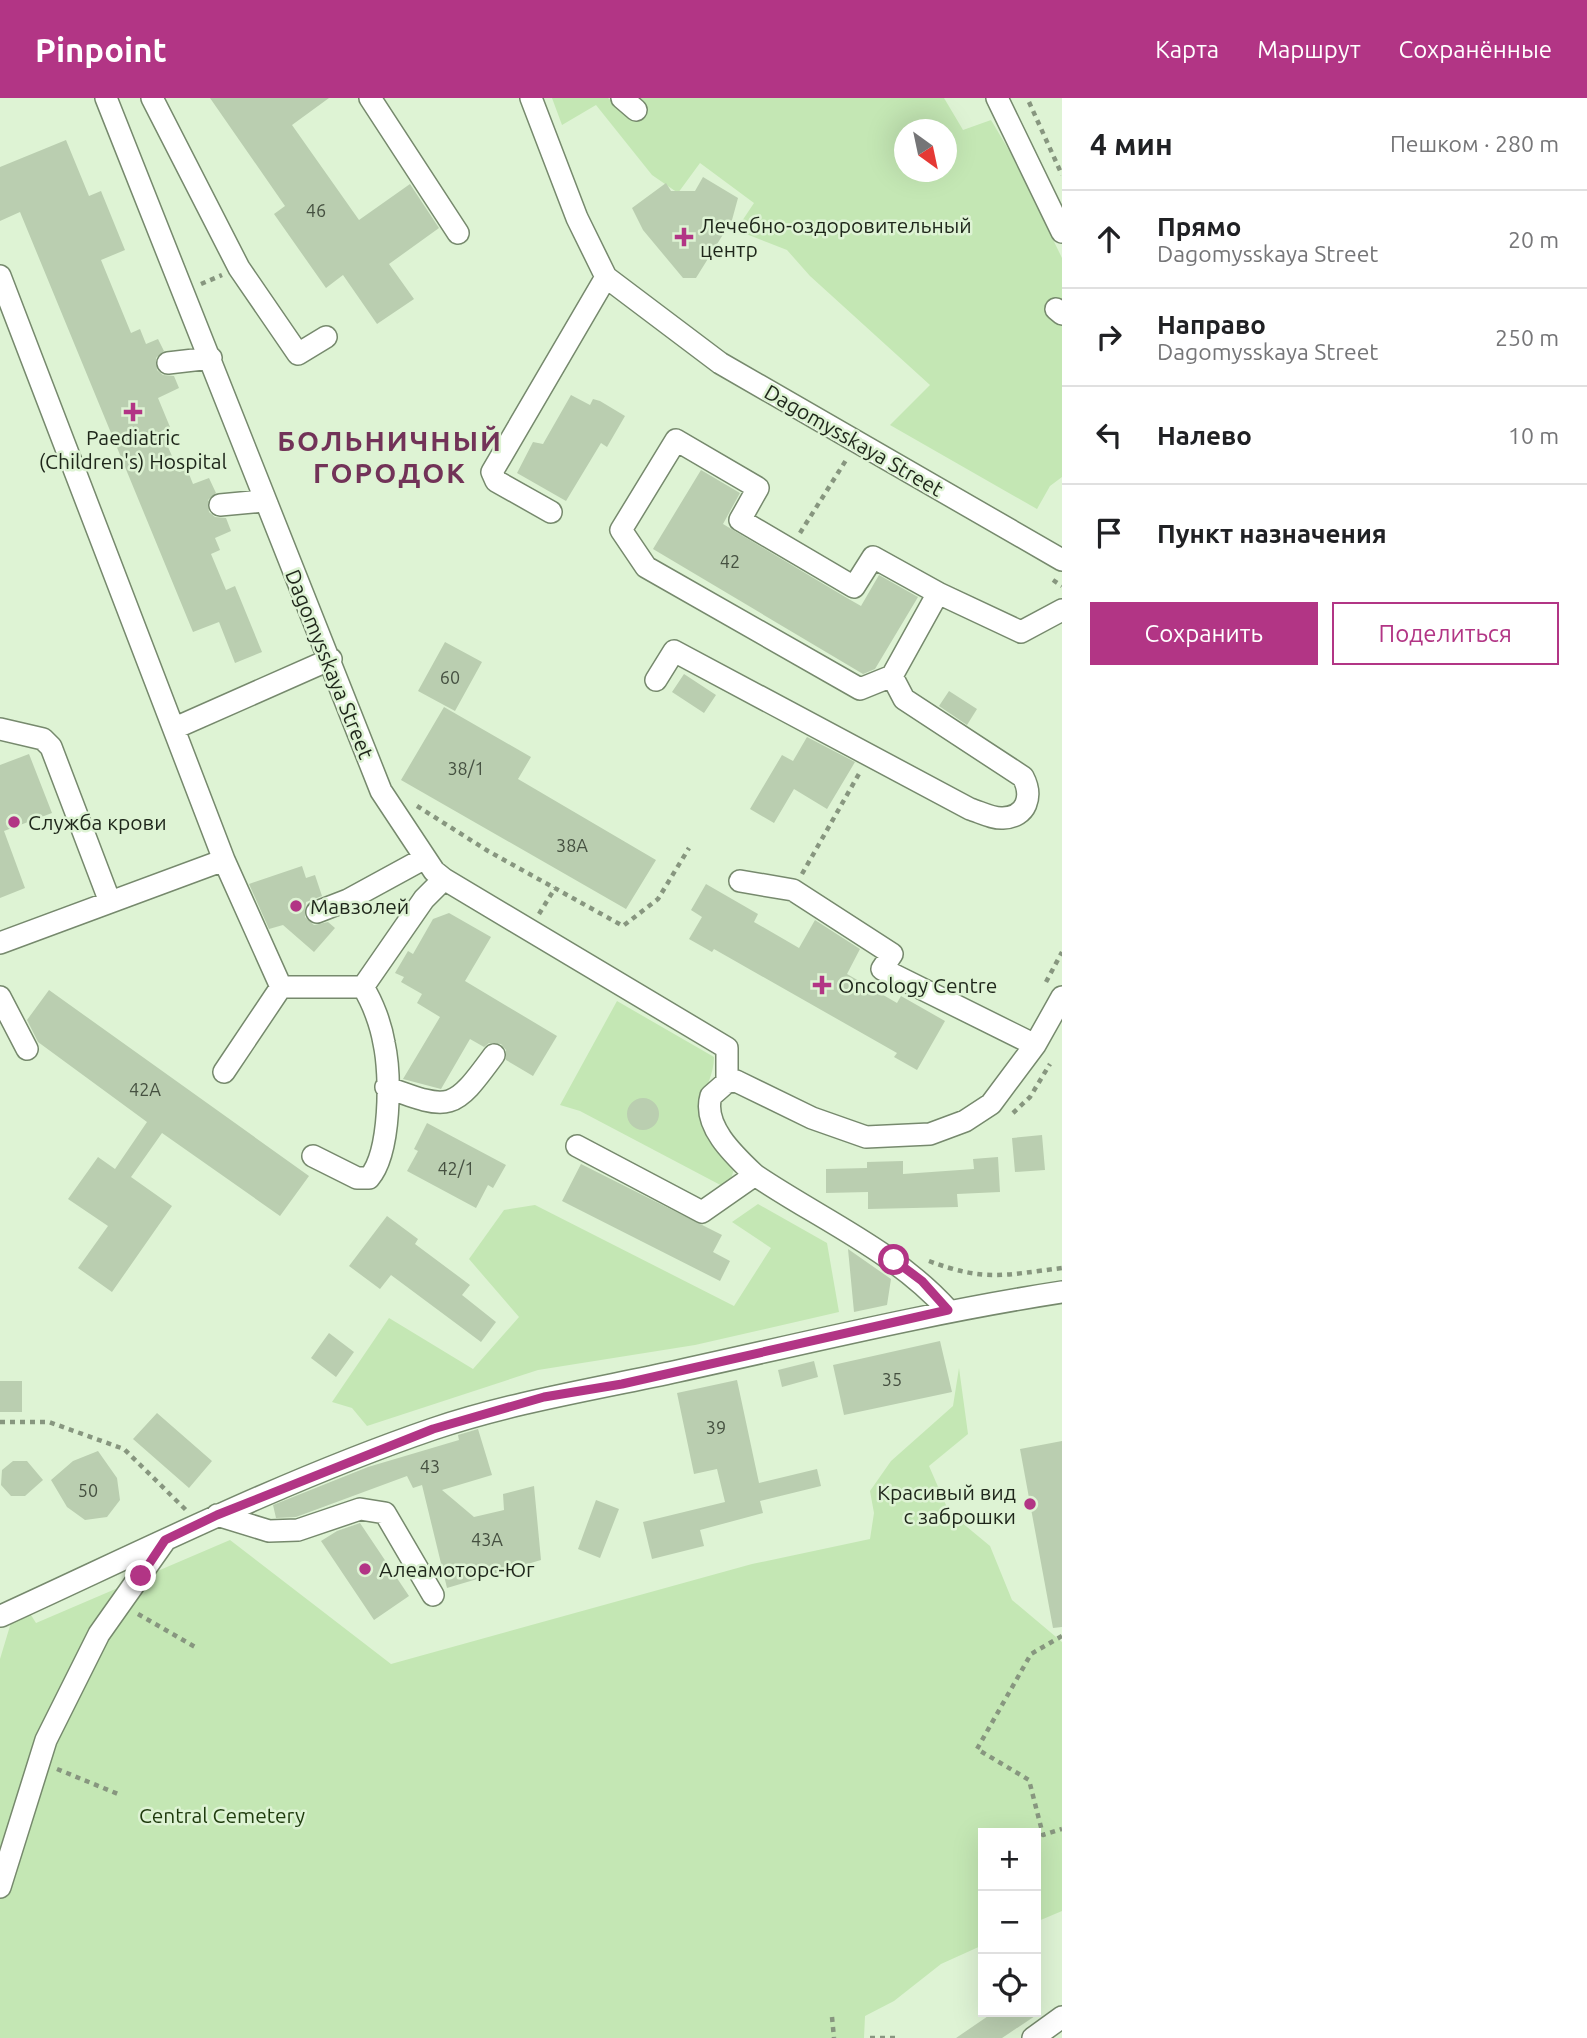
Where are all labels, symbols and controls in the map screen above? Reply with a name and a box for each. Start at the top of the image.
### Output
text: Pinpoint [35,31,167,68]
text: Карта [1155,36,1219,63]
text: Маршрут [1257,36,1361,63]
text: Сохранённые [1399,36,1552,63]
north arrow [894,119,957,182]
text: 4 мин [1090,127,1173,161]
text: Пешком · 280 m [1390,131,1559,156]
house number: 46 [306,200,326,220]
text: Прямо [1157,212,1241,241]
place label: Лечебно-оздоровительный центр [700,213,972,261]
icon: ahead [1090,220,1128,258]
marker: Лечебно-оздоровительный центр [674,227,694,247]
text: 20 m [1508,227,1559,252]
text: Dagomysskaya Street [1157,241,1378,266]
text: Направо [1157,310,1266,339]
icon: right [1090,318,1128,356]
text: 250 m [1495,325,1559,350]
text: Dagomysskaya Street [1157,339,1378,364]
street label: Dagomysskaya Street [760,379,948,501]
marker: Paediatric (Children's) Hospital [123,402,143,422]
icon: left [1090,416,1128,454]
text: Налево [1157,421,1252,450]
text: 10 m [1508,423,1559,448]
place label: Paediatric (Children's) Hospital [39,425,227,473]
district label: БОЛЬНИЧНЫЙ ГОРОДОК [277,425,503,488]
icon: arrive [1090,514,1128,552]
text: Пункт назначения [1157,519,1387,548]
house number: 42 [720,551,740,571]
street label: Dagomysskaya Street [281,566,379,762]
button: Сохранить [1090,602,1318,665]
button: Поделиться [1332,602,1559,665]
house number: 60 [440,667,460,687]
house number: 38/1 [447,758,485,778]
place label: Служба крови [28,810,167,834]
marker: Служба крови [6,814,22,830]
house number: 38А [556,835,588,855]
place label: Мавзолей [310,894,409,918]
marker: Мавзолей [288,898,304,914]
place label: Oncology Centre [838,973,997,997]
marker: Oncology Centre [812,975,832,995]
house number: 42А [129,1079,161,1099]
house number: 42/1 [437,1158,475,1178]
route start [878,1244,909,1275]
house number: 35 [882,1369,902,1389]
house number: 39 [706,1417,726,1437]
house number: 43 [420,1456,440,1476]
house number: 50 [78,1480,98,1500]
place label: Красивый вид с заброшки [877,1480,1016,1528]
marker: Красивый вид с заброшки [1022,1496,1038,1512]
house number: 43А [471,1529,503,1549]
place label: Алеамоторс-Юг [379,1557,535,1581]
route end [125,1560,156,1591]
marker: Алеамоторс-Юг [357,1561,373,1577]
park label: Central Cemetery [139,1803,305,1827]
map controls [978,1828,1041,2017]
button: + [978,1828,1041,1891]
button: − [978,1891,1041,1954]
button: locate [978,1954,1041,2017]

